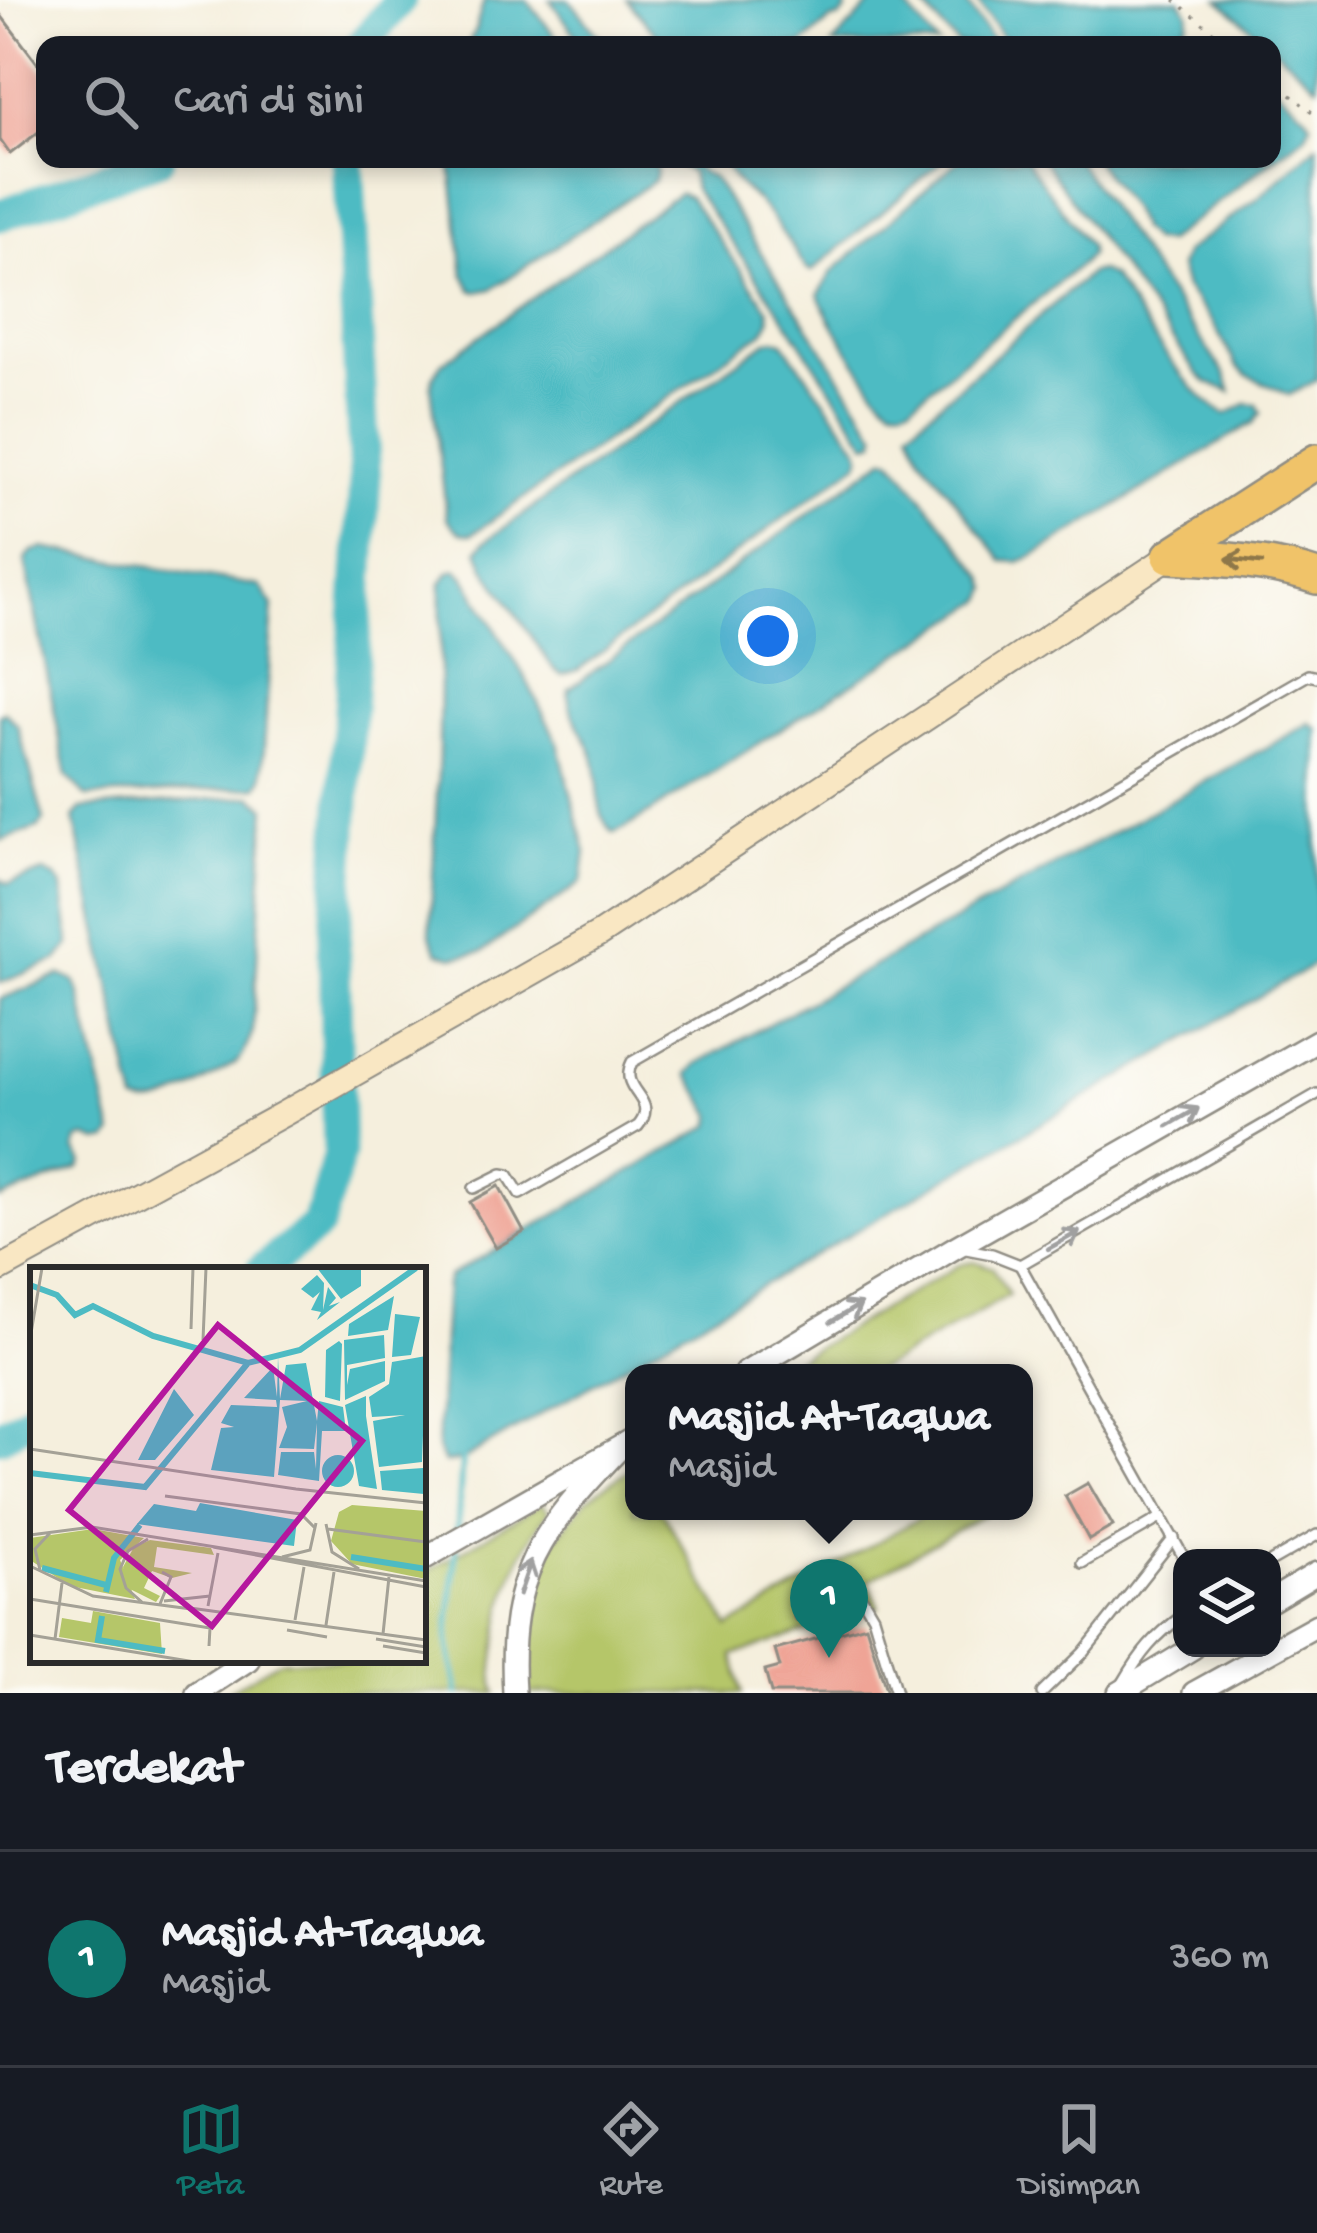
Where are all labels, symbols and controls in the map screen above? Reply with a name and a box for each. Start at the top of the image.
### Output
search box [36,36,1281,168]
icon: search [78,69,144,135]
text: Cari di sini [174,76,364,129]
one-way arrow [1225,550,1264,572]
your location [738,606,798,666]
one-way arrow [1165,1105,1200,1129]
one-way arrow [1045,1228,1080,1251]
inset map [30,1267,426,1663]
one-way arrow [828,1301,862,1325]
popup [625,1364,1033,1520]
text: Masjid At-Taqwa [669,1393,989,1446]
text: Masjid [669,1446,774,1492]
map controls [1173,1549,1281,1657]
button: layers [1173,1549,1281,1657]
pin: 1 [790,1559,868,1658]
one-way arrow [516,1560,537,1597]
text: Terdekat [48,1741,240,1801]
text: Masjid At-Taqwa [162,1909,483,1962]
text: 1 [79,1936,95,1982]
text: 360 m [1170,1936,1269,1982]
text: Masjid [162,1962,268,2008]
tab: Peta [177,2096,244,2206]
tab: Rute [598,2096,664,2206]
tab: Disimpan [1018,2096,1140,2206]

